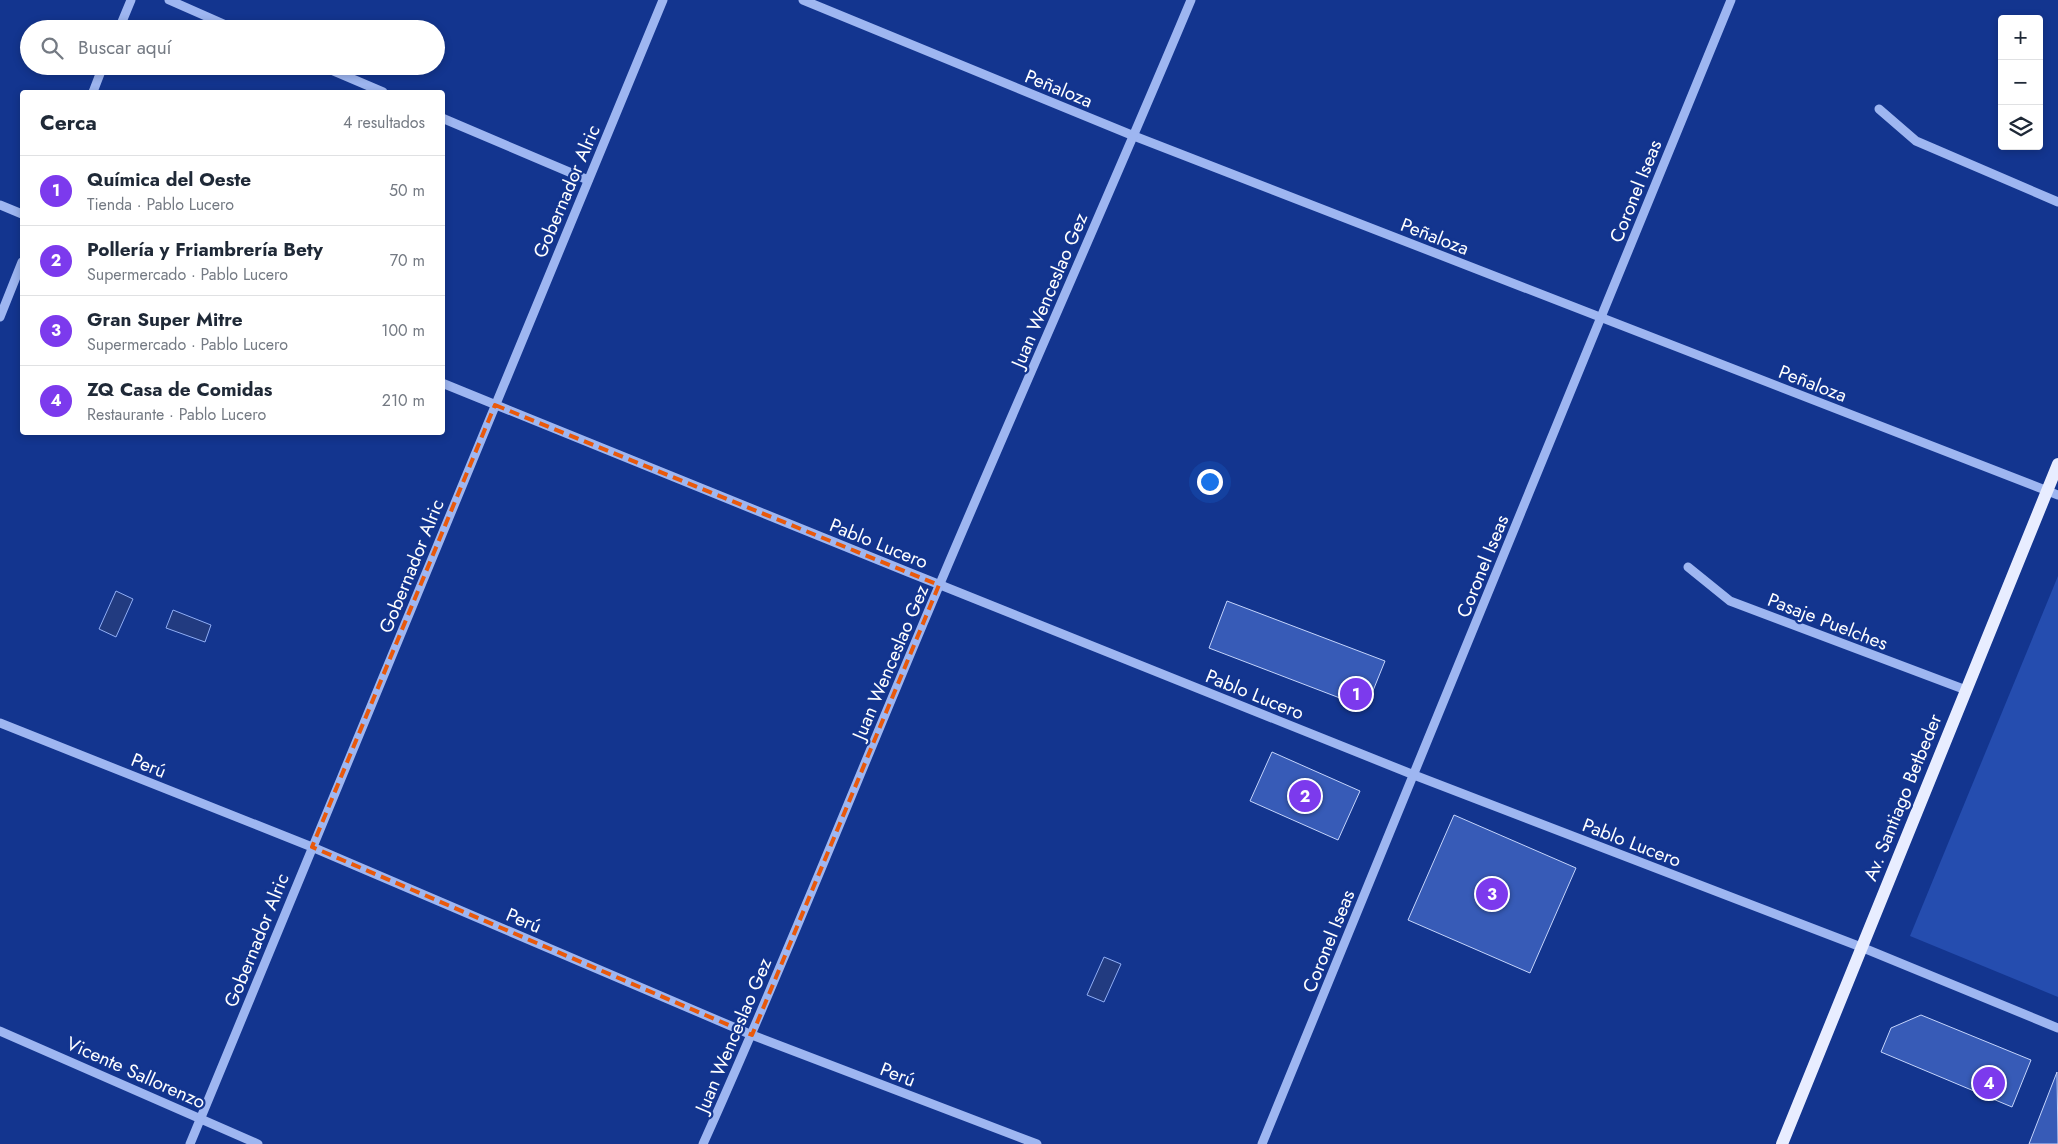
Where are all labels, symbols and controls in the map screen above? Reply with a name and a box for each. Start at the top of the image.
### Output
map controls [1998,15,2043,150]
button: + [1998,15,2043,60]
search box [20,20,445,75]
icon: search [38,34,66,62]
text: Buscar aquí [78,34,172,61]
button: − [1998,60,2043,105]
street label: Peñaloza [1021,63,1097,114]
button: layers [1998,105,2043,150]
text: Cerca [40,108,97,138]
text: 4 resultados [343,111,425,134]
street label: Gobernador Alric [526,120,607,262]
street label: Coronel Iseas [1603,135,1668,247]
text: Química del Oeste [87,166,251,193]
text: 1 [52,179,60,202]
text: 50 m [389,179,425,202]
text: Tienda · Pablo Lucero [87,193,234,216]
street label: Juan Wenceslao Gez [1004,209,1094,374]
street label: Peñaloza [1397,211,1473,262]
text: Pollería y Friambrería Bety [87,236,323,263]
text: 2 [51,249,61,272]
text: 70 m [390,249,425,272]
text: Supermercado · Pablo Lucero [87,263,288,286]
text: Gran Super Mitre [87,306,243,333]
text: 3 [51,319,61,342]
text: 100 m [381,319,425,342]
text: Supermercado · Pablo Lucero [87,333,288,356]
street label: Peñaloza [1775,358,1851,409]
text: ZQ Casa de Comidas [87,376,272,403]
text: 4 [50,389,62,412]
text: 210 m [382,389,425,412]
text: Restaurante · Pablo Lucero [87,403,266,426]
your location [1197,469,1223,495]
street label: Gobernador Alric [372,495,451,637]
street label: Coronel Iseas [1450,510,1515,622]
street label: Pablo Lucero [826,511,932,575]
street label: Juan Wenceslao Gez [845,581,935,746]
street label: Pasaje Puelches [1764,586,1892,657]
street label: Pablo Lucero [1202,662,1308,726]
pin: 1 [1340,675,1372,713]
street label: Av. Santiago Betbeder [1857,709,1948,885]
street label: Perú [127,746,171,785]
pin: 2 [1289,777,1321,815]
street label: Pablo Lucero [1578,811,1685,874]
street label: Gobernador Alric [217,869,296,1011]
pin: 3 [1476,875,1508,913]
street label: Coronel Iseas [1296,885,1361,997]
street label: Perú [502,901,546,940]
street label: Juan Wenceslao Gez [688,954,778,1119]
street label: Vicente Sallorenzo [62,1030,210,1115]
street label: Perú [876,1055,920,1094]
pin: 4 [1973,1064,2005,1102]

